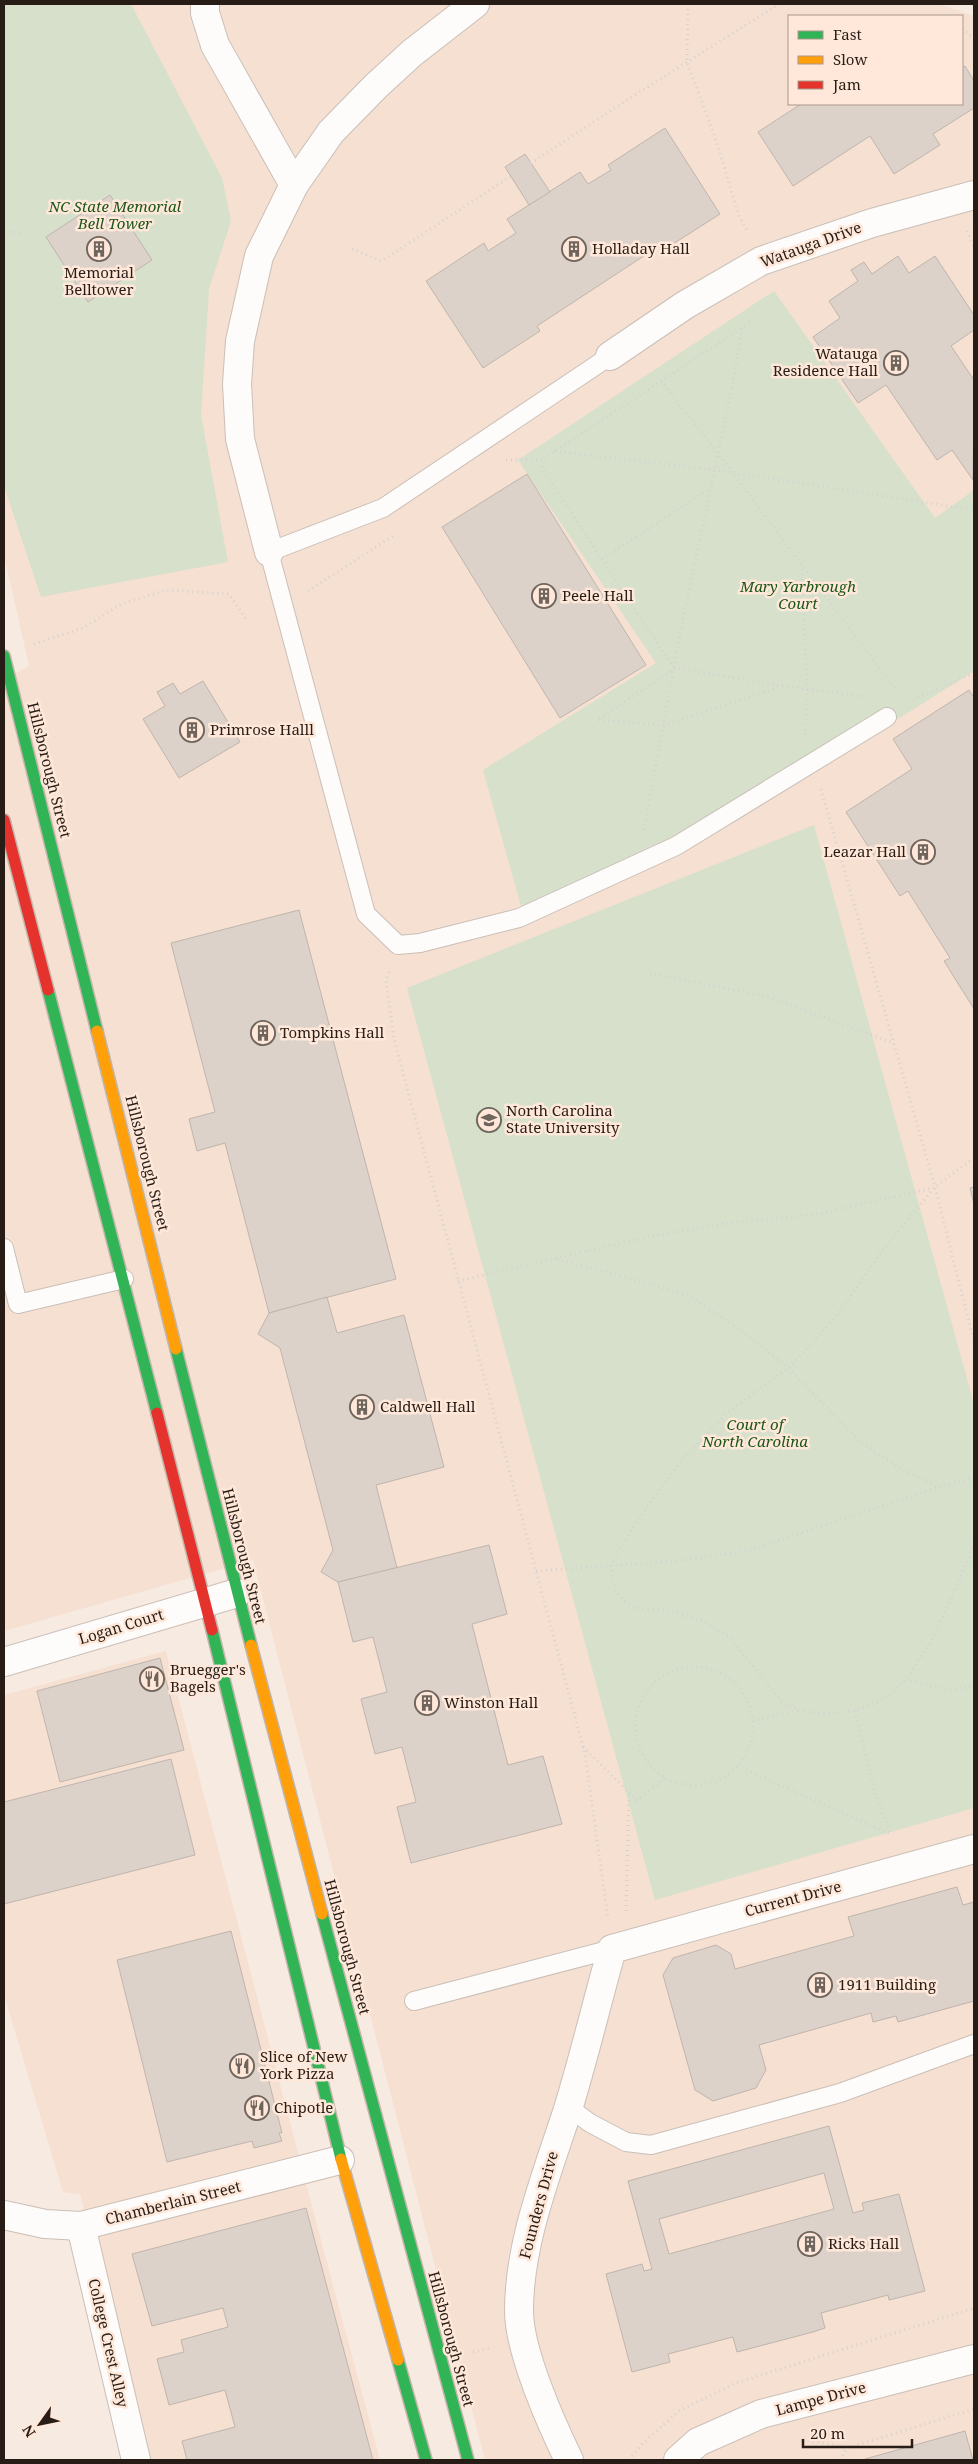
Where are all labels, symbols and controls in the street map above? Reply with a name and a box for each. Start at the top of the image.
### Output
legend [788,15,963,105]
text: Fast [833,24,862,44]
text: Slow [833,49,867,69]
text: Jam [832,74,861,94]
park label: NC State Memorial Bell Tower [48,196,182,233]
street label: Watauga Drive [757,216,864,272]
building icon: Memorial Belltower [86,236,112,262]
building icon: Holladay Hall [561,236,587,262]
place label: Holladay Hall [592,238,690,258]
place label: Memorial Belltower [64,262,134,299]
place label: Watauga Residence Hall [773,343,878,380]
building icon: Watauga Residence Hall [883,350,909,376]
park label: Mary Yarbrough Court [739,576,856,613]
building icon: Peele Hall [531,583,557,609]
place label: Peele Hall [562,585,634,605]
street label: Hillsborough Street [23,700,77,840]
building icon: Primrose Halll [179,717,205,743]
place label: Primrose Halll [210,719,314,739]
building icon: Leazar Hall [910,839,936,865]
place label: Leazar Hall [823,841,906,861]
building icon: Tompkins Hall [250,1020,276,1046]
place label: Tompkins Hall [280,1022,384,1042]
street label: Hillsborough Street [121,1093,175,1233]
place label: North Carolina State University [506,1100,620,1137]
school or university icon: North Carolina State University [476,1107,502,1133]
building icon: Caldwell Hall [349,1394,375,1420]
place label: Caldwell Hall [380,1396,476,1416]
park label: Court of North Carolina [701,1414,808,1451]
street label: Hillsborough Street [218,1486,272,1626]
street label: Logan Court [76,1604,166,1648]
place label: Bruegger's Bagels [170,1659,246,1696]
restaurant icon: Bruegger's Bagels [139,1666,165,1692]
building icon: Winston Hall [414,1690,440,1716]
place label: Winston Hall [444,1692,538,1712]
street label: Current Drive [742,1876,843,1921]
street label: Hillsborough Street [320,1877,376,2017]
building icon: 1911 Building [807,1972,833,1998]
place label: 1911 Building [838,1974,936,1994]
place label: Slice of New York Pizza [259,2046,347,2083]
restaurant icon: Slice of New York Pizza [229,2053,255,2079]
restaurant icon: Chipotle [244,2095,270,2121]
place label: Chipotle [274,2097,333,2117]
street label: Founders Drive [514,2149,562,2261]
street label: Chamberlain Street [103,2176,243,2229]
building icon: Ricks Hall [797,2231,823,2257]
place label: Ricks Hall [828,2233,899,2253]
street label: Hillsborough Street [424,2269,480,2409]
street label: College Crest Alley [84,2276,134,2410]
street label: Lampe Drive [773,2376,868,2420]
north arrow [15,2399,65,2449]
scale bar [803,2416,912,2448]
text: N [18,2422,40,2441]
text: 20 m [810,2423,845,2443]

